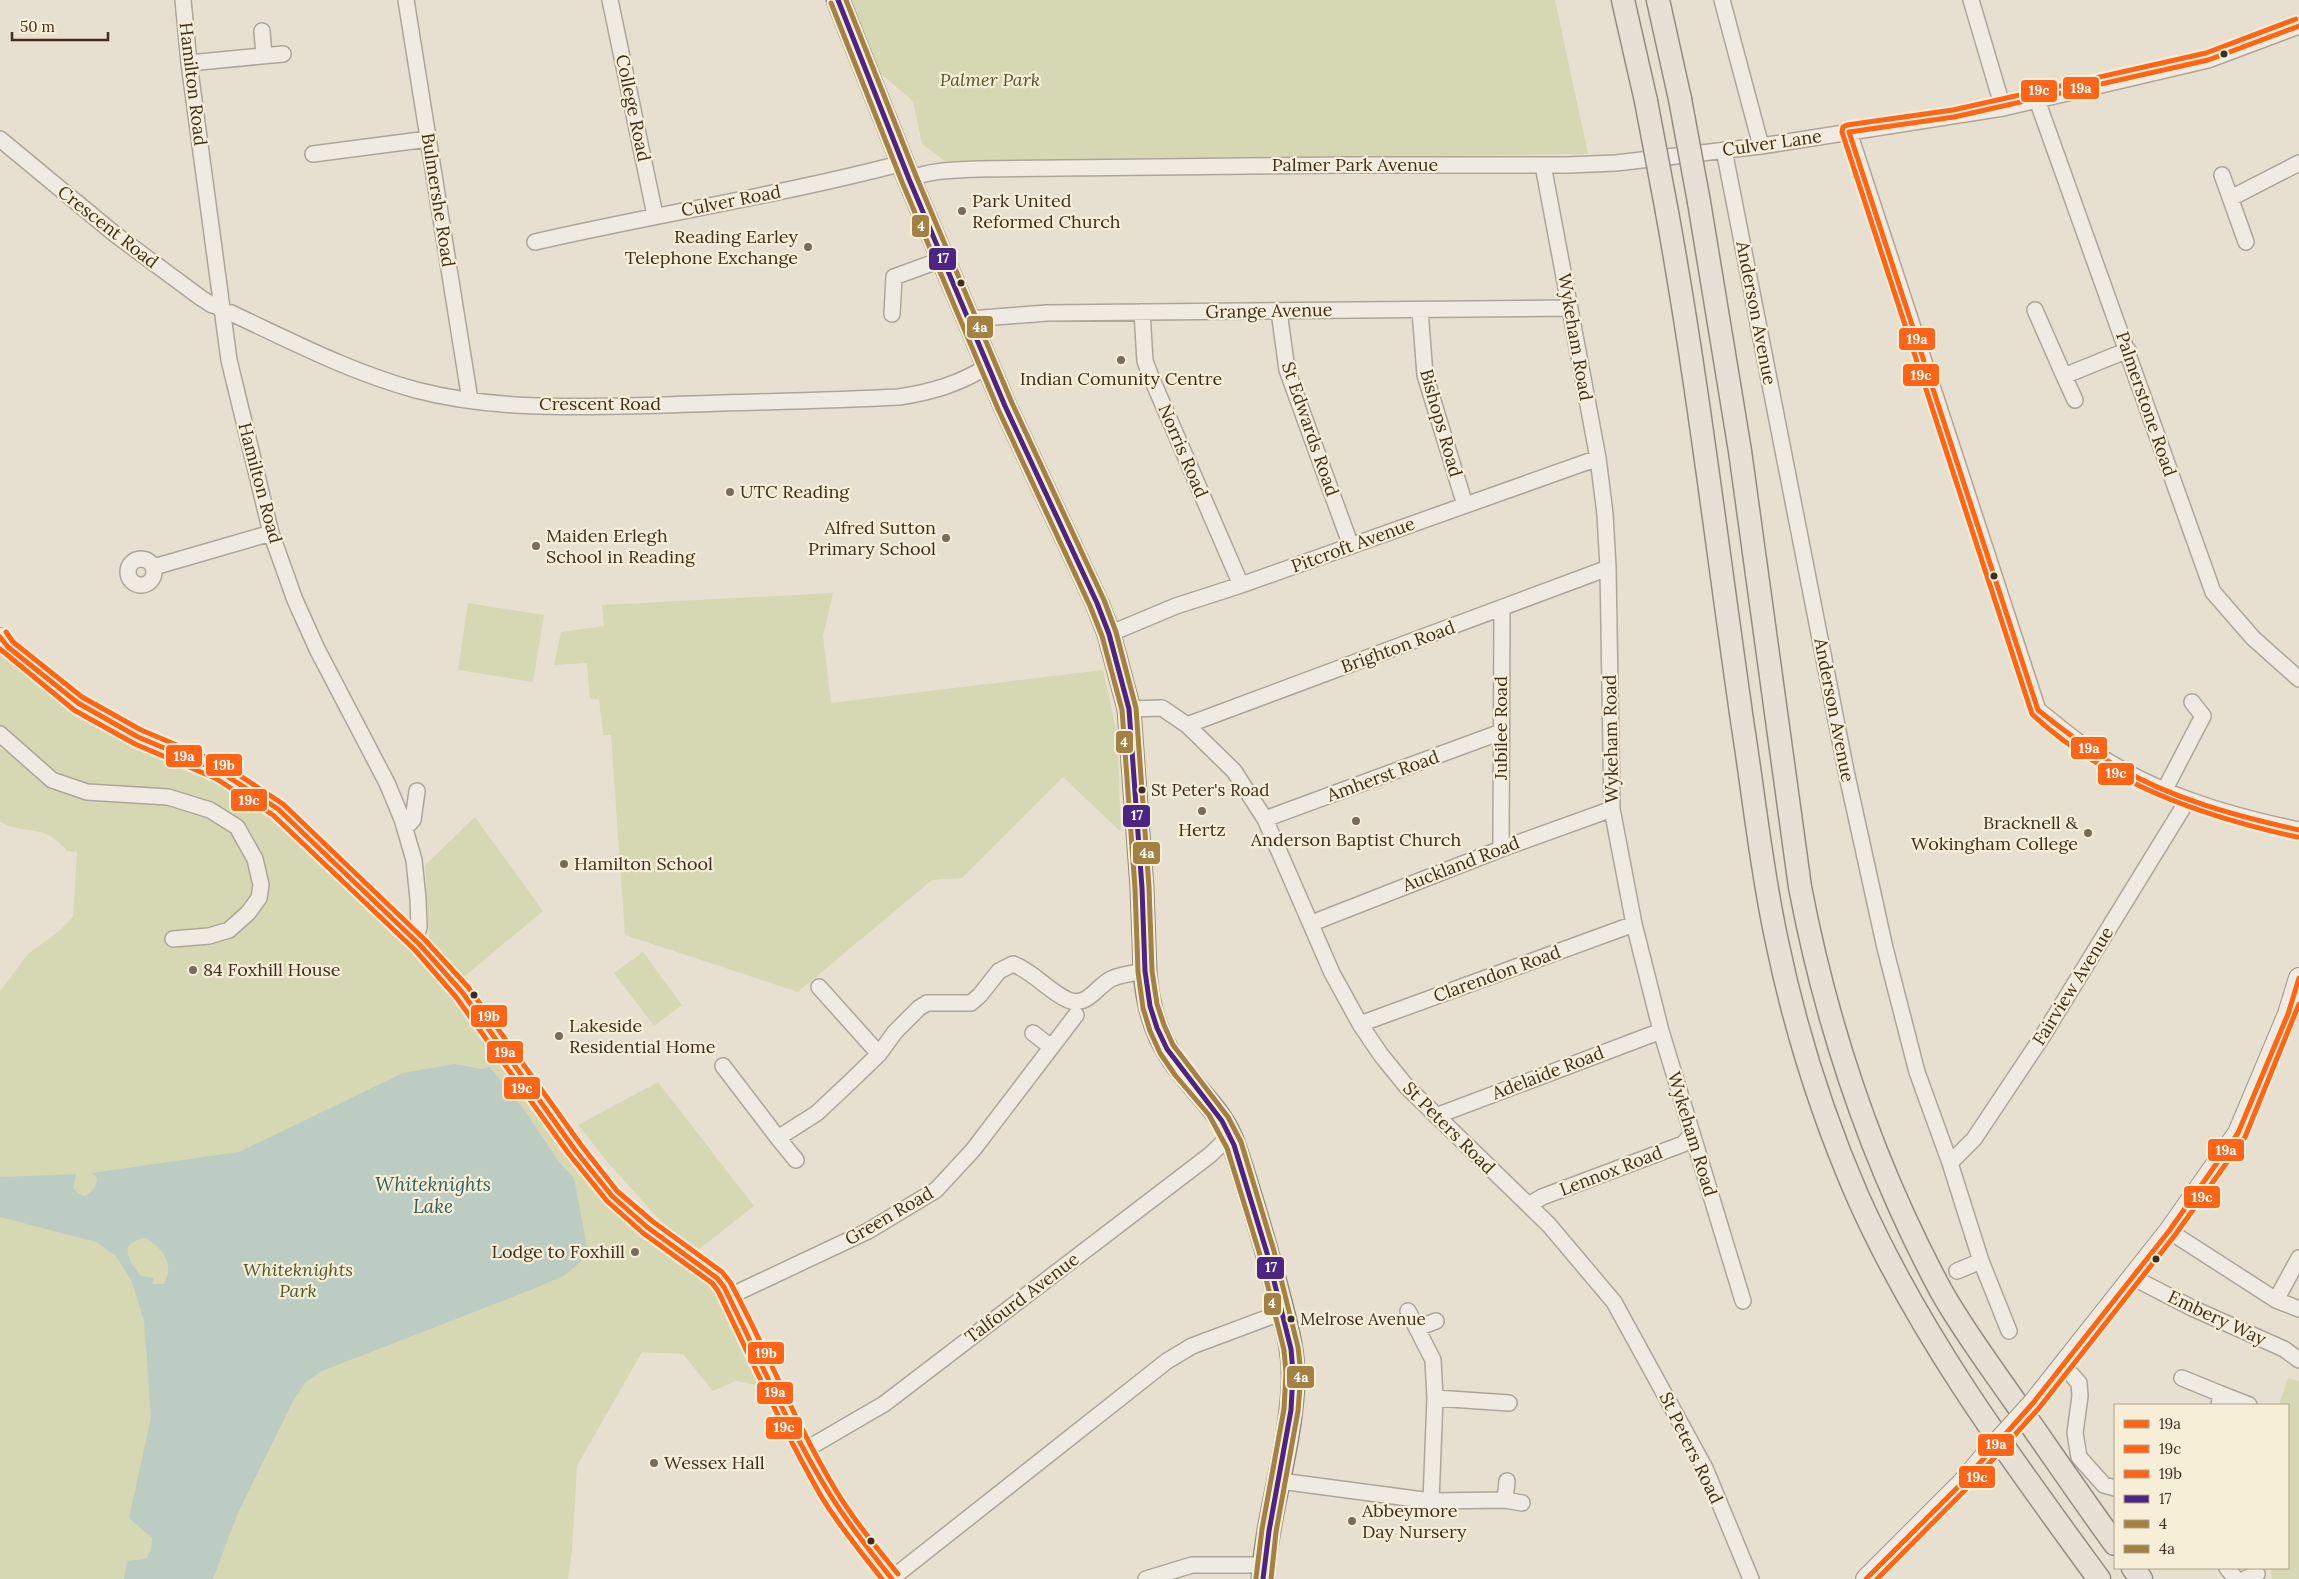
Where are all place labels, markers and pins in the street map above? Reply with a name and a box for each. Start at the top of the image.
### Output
unlabelled marker [2219,49,2229,59]
place label: Park United Reformed Church [972,189,1121,233]
marker: Park United Reformed Church [956,205,968,217]
place label: Reading Earley Telephone Exchange [625,225,798,269]
marker: Reading Earley Telephone Exchange [802,241,814,253]
unlabelled marker [956,278,966,288]
marker: Indian Comunity Centre [1115,354,1127,366]
place label: Indian Comunity Centre [1020,367,1223,390]
place label: UTC Reading [740,480,850,503]
marker: UTC Reading [724,486,736,498]
place label: Alfred Sutton Primary School [808,516,936,560]
place label: Maiden Erlegh School in Reading [546,524,696,568]
marker: Alfred Sutton Primary School [940,532,952,544]
marker: Maiden Erlegh School in Reading [530,540,542,552]
unlabelled marker [1989,571,1999,581]
place label: St Peter's Road [1151,779,1269,801]
marker: St Peter's Road [1137,785,1147,795]
marker: Hertz [1196,805,1208,817]
place label: Bracknell & Wokingham College [1911,811,2078,855]
marker: Anderson Baptist Church [1350,815,1362,827]
place label: Hertz [1178,818,1226,841]
marker: Bracknell & Wokingham College [2082,827,2094,839]
place label: Anderson Baptist Church [1250,828,1461,851]
place label: Hamilton School [574,852,713,875]
marker: Hamilton School [558,858,570,870]
place label: 84 Foxhill House [203,958,341,981]
marker: 84 Foxhill House [187,964,199,976]
unlabelled marker [469,990,479,1000]
place label: Lakeside Residential Home [569,1014,716,1058]
marker: Lakeside Residential Home [553,1030,565,1042]
place label: Lodge to Foxhill [492,1240,625,1263]
marker: Lodge to Foxhill [629,1246,641,1258]
unlabelled marker [2151,1254,2161,1264]
place label: Melrose Avenue [1300,1308,1426,1330]
marker: Melrose Avenue [1286,1314,1296,1324]
place label: Wessex Hall [664,1451,765,1474]
marker: Wessex Hall [648,1457,660,1469]
place label: Abbeymore Day Nursery [1361,1499,1467,1543]
marker: Abbeymore Day Nursery [1346,1515,1358,1527]
unlabelled marker [866,1536,876,1546]

